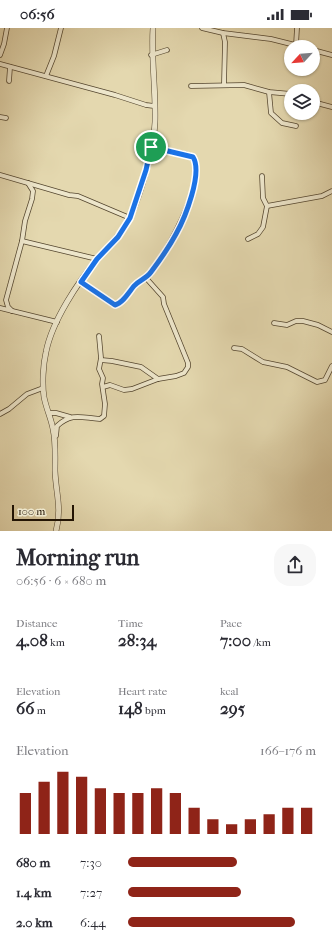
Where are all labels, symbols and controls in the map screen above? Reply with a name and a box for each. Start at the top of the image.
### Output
text: 06:56 [20,5,55,23]
north arrow [284,40,320,76]
map controls [284,40,320,120]
button: layers [284,84,320,120]
pin [134,130,168,164]
icon: arrive [140,136,162,158]
scale bar [12,503,74,522]
text: 100 m [18,505,46,518]
button: share [274,544,316,586]
text: Morning run [16,545,139,571]
text: 06:56 · 6 × 680 m [16,573,106,588]
text: Distance [16,617,57,630]
text: Time [118,617,143,630]
text: Pace [220,617,242,630]
text: 4.08 [16,630,48,650]
text: 28:34 [118,630,156,650]
text: 7:00 [220,630,251,650]
text: km [48,636,65,649]
text: /km [251,636,271,649]
text: Elevation [16,685,60,698]
text: Heart rate [118,685,167,698]
text: kcal [220,685,239,698]
text: 66 [16,698,34,718]
text: 148 [118,698,143,718]
text: 295 [220,698,245,718]
text: m [34,704,46,717]
text: bpm [143,704,166,717]
text: Elevation [16,743,69,758]
text: 166–176 m [260,743,316,758]
text: 680 m [16,855,50,870]
text: 7:30 [80,855,102,870]
text: 1.4 km [16,885,51,900]
text: 7:27 [80,885,102,900]
text: 2.0 km [16,915,53,930]
text: 6:44 [80,915,106,930]

